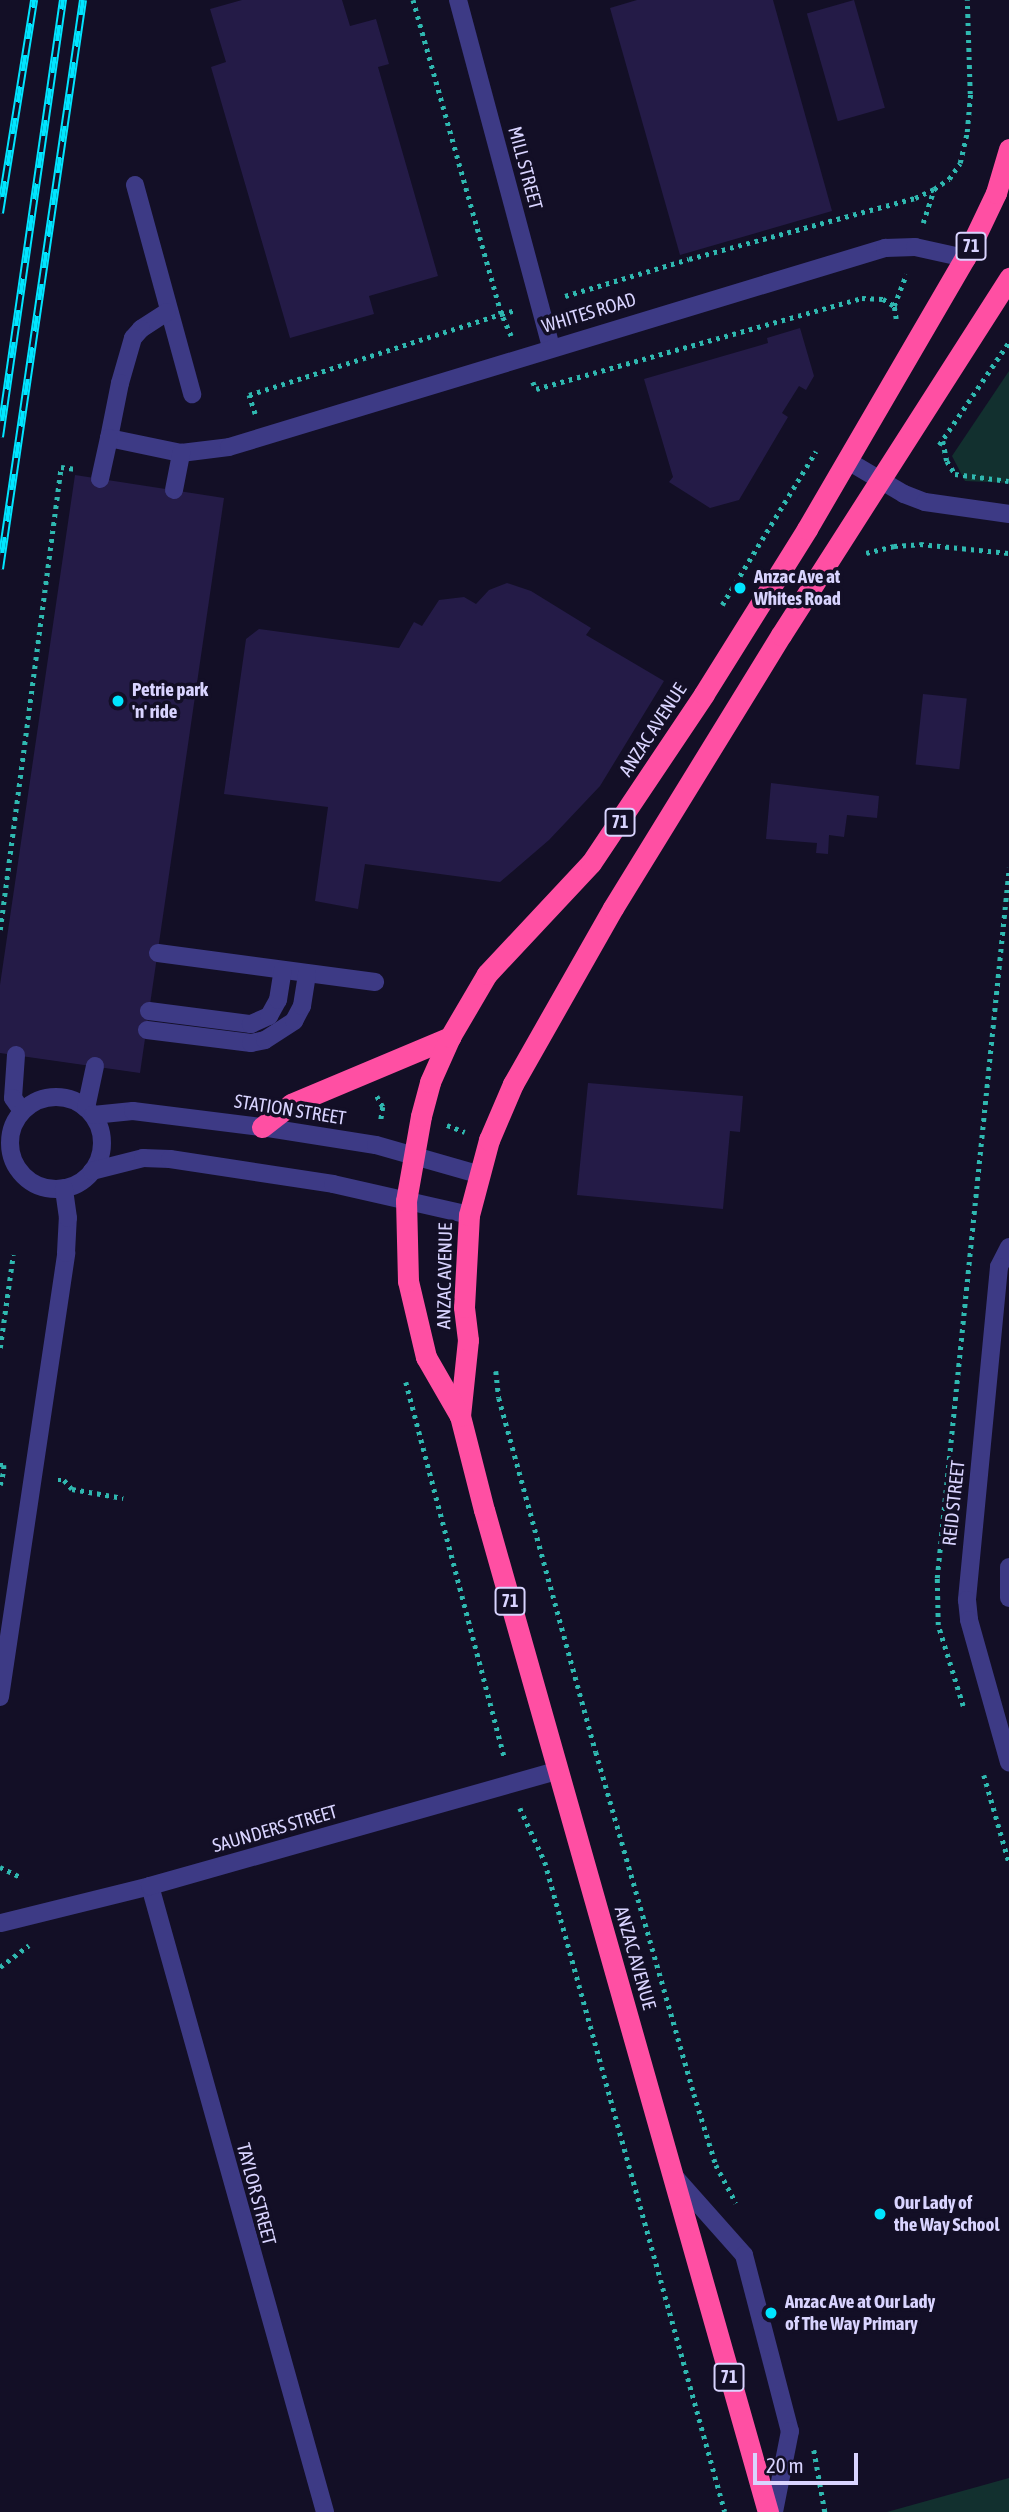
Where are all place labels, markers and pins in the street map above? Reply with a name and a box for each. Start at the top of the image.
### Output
place label: Anzac Ave at Whites Road [754,566,841,610]
marker: Anzac Ave at Whites Road [732,580,748,596]
place label: Petrie park 'n' ride [132,679,208,723]
marker: Petrie park 'n' ride [110,693,126,709]
place label: Our Lady of the Way School [894,2192,1000,2236]
marker: Our Lady of the Way School [872,2206,888,2222]
place label: Anzac Ave at Our Lady of The Way Primary [785,2291,935,2335]
marker: Anzac Ave at Our Lady of The Way Primary [763,2305,779,2321]

